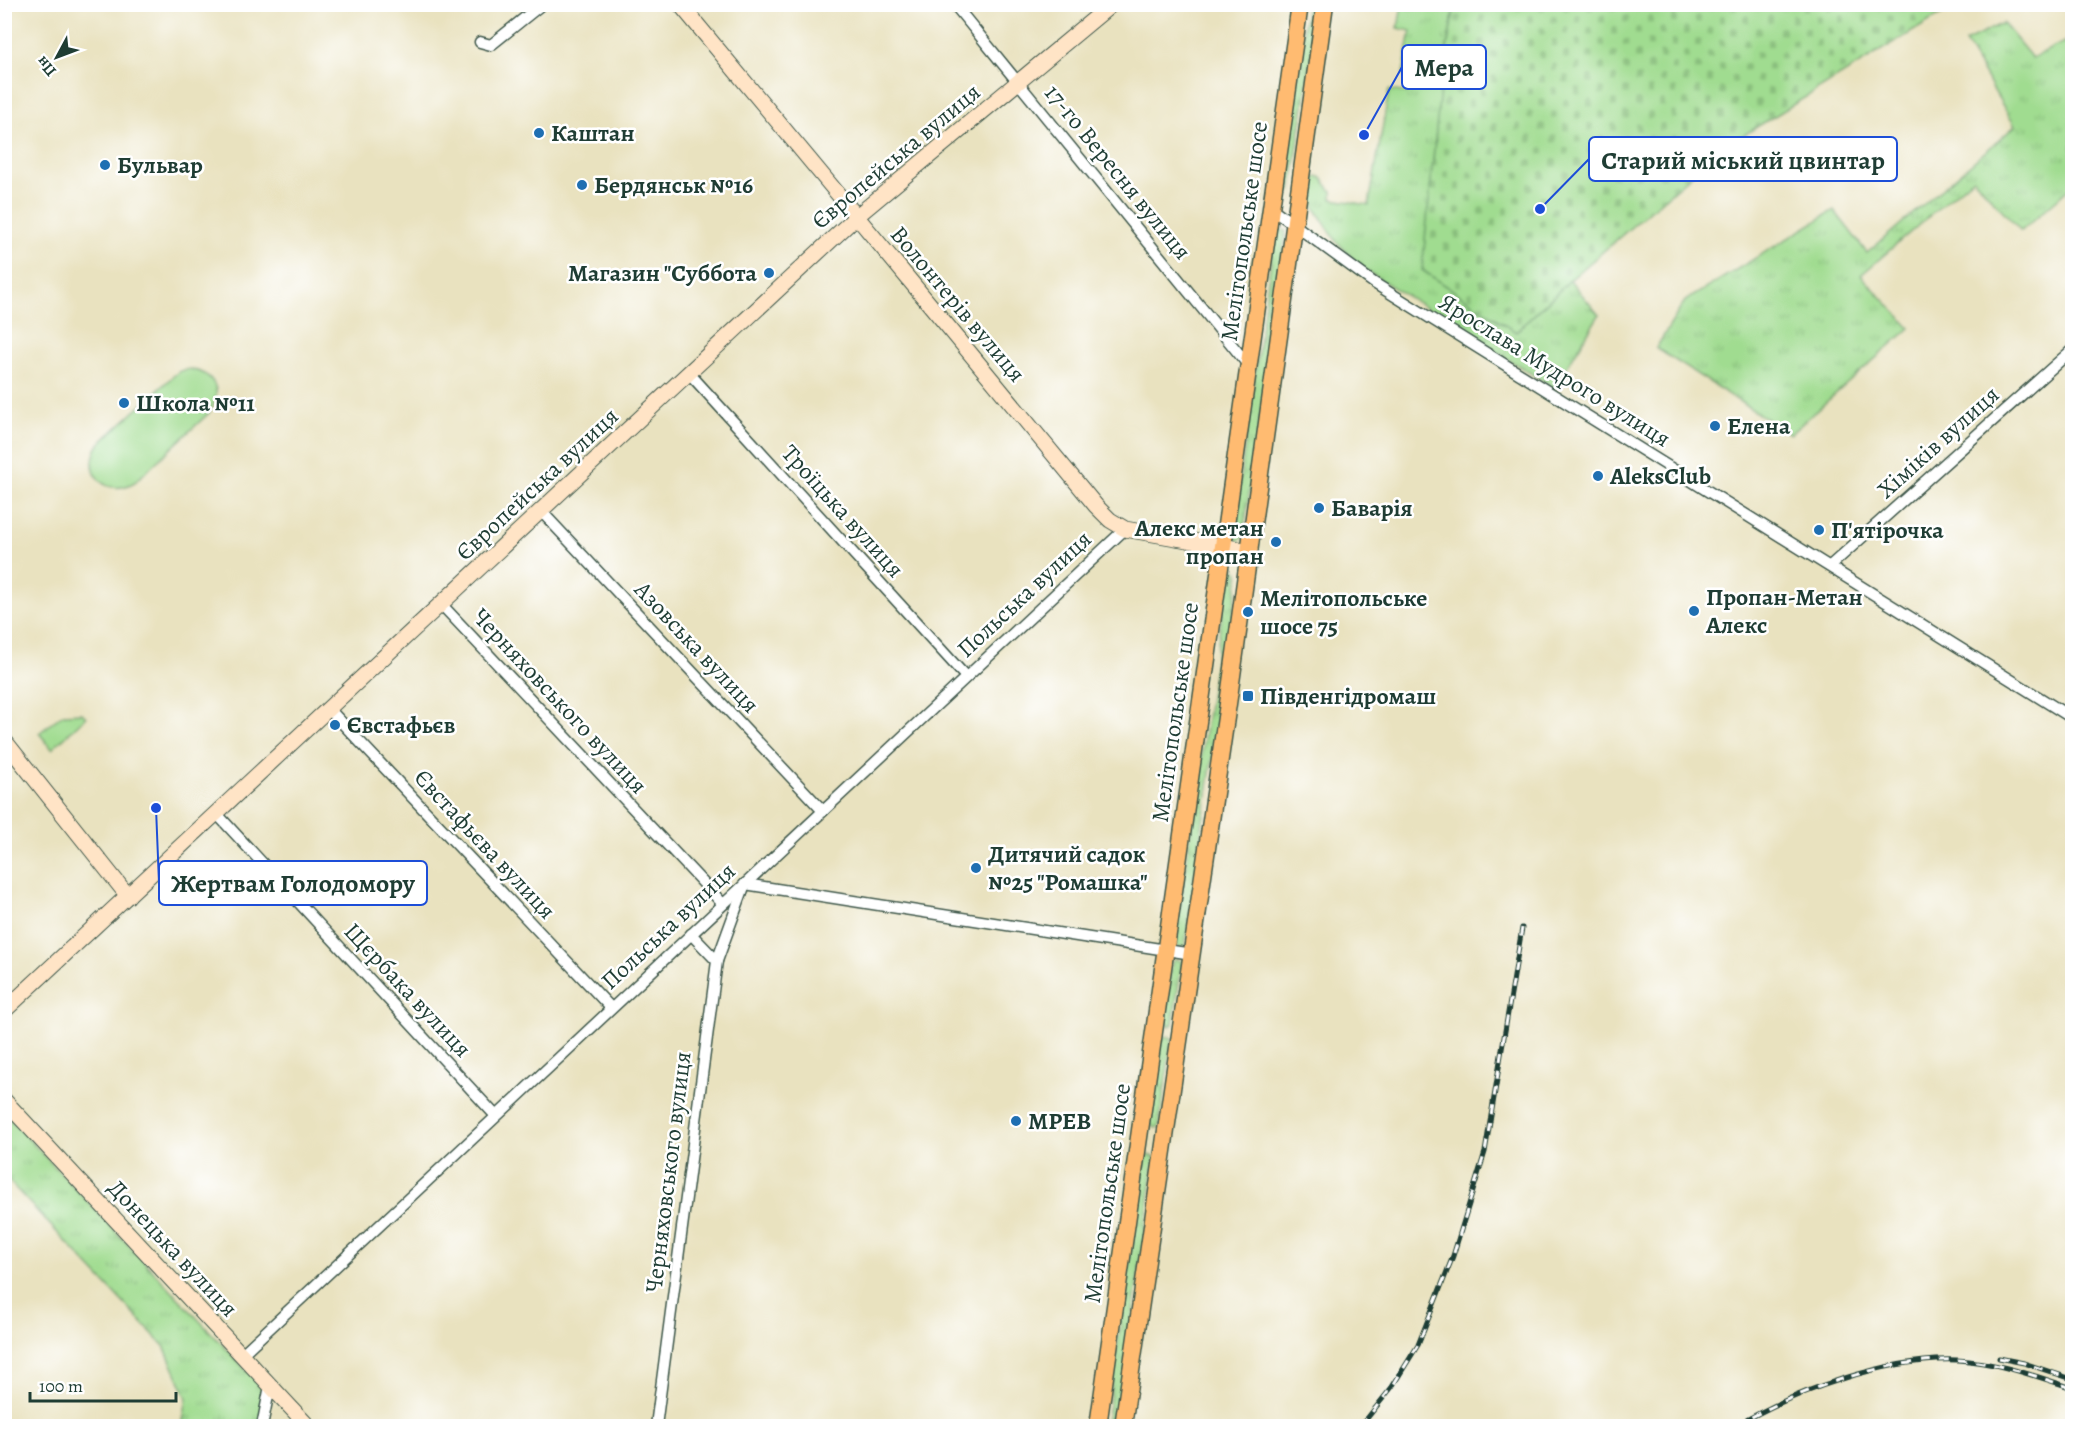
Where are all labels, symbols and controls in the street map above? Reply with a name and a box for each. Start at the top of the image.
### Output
north arrow [27,27,87,87]
callout: Мера [1402,45,1486,89]
text: Мера [1414,50,1475,85]
text: Пн [31,51,62,81]
street label: Європейська вулиця [805,76,987,236]
street label: 17-го Вересня вулиця [1037,78,1199,266]
place label: Каштан [551,117,635,149]
street label: Мелітопольське шосе [1213,119,1275,343]
marker: Каштан [532,126,546,140]
callout: Старий міський цвинтар [1589,137,1897,181]
text: Старий міський цвинтар [1601,143,1885,178]
place label: Бульвар [117,149,203,181]
marker: Бульвар [98,158,112,172]
place label: Бердянськ №16 [594,169,753,201]
marker: Бердянськ №16 [575,178,589,192]
street label: Волонтерів вулиця [883,219,1033,389]
place label: Магазин "Суббота [568,257,758,289]
marker: Магазин "Суббота [762,266,776,280]
street label: Ярослава Мудрого вулиця [1433,286,1677,454]
street label: Хіміків вулиця [1870,379,2006,505]
place label: Школа №11 [136,387,255,419]
marker: Школа №11 [117,396,131,410]
street label: Європейська вулиця [449,400,625,568]
place label: Елена [1727,410,1791,442]
marker: Елена [1708,419,1722,433]
street label: Троїцька вулиця [775,438,911,584]
place label: AleksClub [1609,460,1711,492]
marker: AleksClub [1591,469,1605,483]
place label: Баварія [1331,492,1413,524]
marker: Баварія [1312,501,1326,515]
place label: Алекс метан пропан [1134,512,1264,572]
place label: П'ятірочка [1831,514,1944,546]
street label: Польська вулиця [950,523,1098,665]
marker: П'ятірочка [1812,523,1826,537]
marker: Алекс метан пропан [1269,535,1283,549]
street label: Азовська вулиця [627,573,767,720]
place label: Пропан-Метан Алекс [1705,581,1863,641]
place label: Мелітопольське шосе 75 [1260,582,1427,642]
street label: Мелітопольське шосе [1144,600,1206,824]
street label: Черняховського вулиця [465,601,655,801]
marker: Пропан-Метан Алекс [1687,604,1701,618]
marker: Мелітопольське шосе 75 [1241,605,1255,619]
place label: Південгідромаш [1260,680,1436,712]
marker: Південгідромаш [1241,689,1255,703]
place label: Євстафьєв [347,709,456,741]
marker: Євстафьєв [328,718,342,732]
street label: Євстафьєва вулиця [407,762,563,926]
place label: Дитячий садок №25 "Ромашка" [988,838,1148,898]
street label: Польська вулиця [594,855,742,997]
callout: Жертвам Голодомору [159,861,427,905]
marker: Дитячий садок №25 "Ромашка" [969,861,983,875]
text: Жертвам Голодомору [171,866,416,901]
street label: Щєрбака вулиця [337,916,479,1064]
street label: Черняховського вулиця [637,1049,699,1295]
street label: Мелітопольське шосе [1076,1081,1138,1305]
place label: МРЕВ [1028,1105,1091,1137]
marker: МРЕВ [1009,1114,1023,1128]
street label: Донецька вулиця [101,1172,245,1324]
scale bar [30,1365,176,1403]
text: 100 m [39,1374,83,1398]

